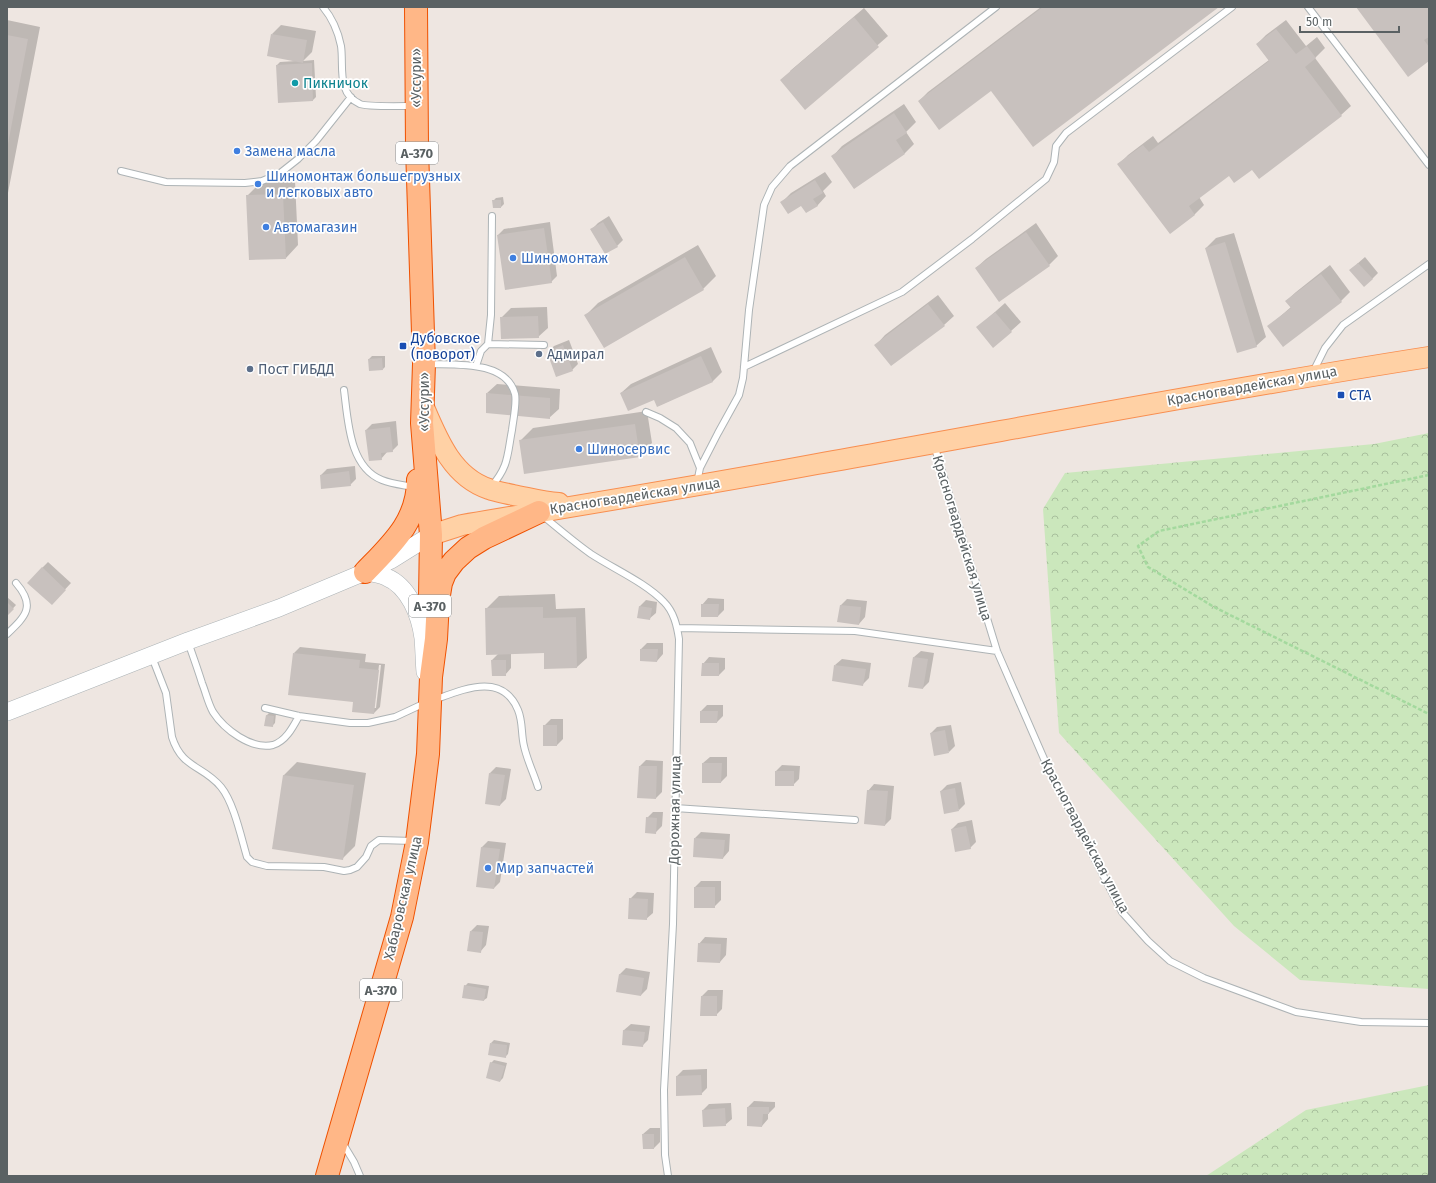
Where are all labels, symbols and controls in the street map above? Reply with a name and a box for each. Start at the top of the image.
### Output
scale bar [1300,8,1399,34]
text: 50 m [1306,15,1332,29]
street label: «Уссури» [408,48,425,108]
place label: Пикничок [303,75,369,92]
marker: Пикничок [290,78,300,88]
road number: А-370 [396,142,438,164]
place label: Замена масла [245,143,336,160]
marker: Замена масла [232,146,242,156]
place label: Шиномонтаж большегрузных и легковых авто [266,168,461,201]
marker: Шиномонтаж большегрузных и легковых авто [253,179,263,189]
place label: Автомагазин [274,219,358,236]
marker: Автомагазин [261,222,271,232]
place label: Шиномонтаж [521,250,608,267]
marker: Шиномонтаж [508,253,518,263]
place label: Дубовское (поворот) [410,330,480,363]
marker: Дубовское (поворот) [398,341,408,351]
place label: Адмирал [547,346,605,363]
marker: Адмирал [534,349,544,359]
place label: Пост ГИБДД [258,361,334,378]
street label: Красногвардейская улица [1166,363,1338,409]
marker: Пост ГИБДД [245,364,255,374]
street label: «Уссури» [416,372,433,432]
place label: СТА [1349,387,1371,404]
marker: СТА [1336,390,1346,400]
place label: Шиносервис [587,441,670,458]
marker: Шиносервис [574,444,584,454]
street label: Красногвардейская улица [929,453,995,623]
street label: Красногвардейская улица [549,474,721,518]
road number: А-370 [409,595,451,617]
street label: Дорожная улица [666,755,684,866]
street label: Красногвардейская улица [1037,756,1133,916]
street label: Хабаровская улица [380,834,426,962]
place label: Мир запчастей [496,860,594,877]
marker: Мир запчастей [483,863,493,873]
road number: А-370 [360,979,402,1001]

